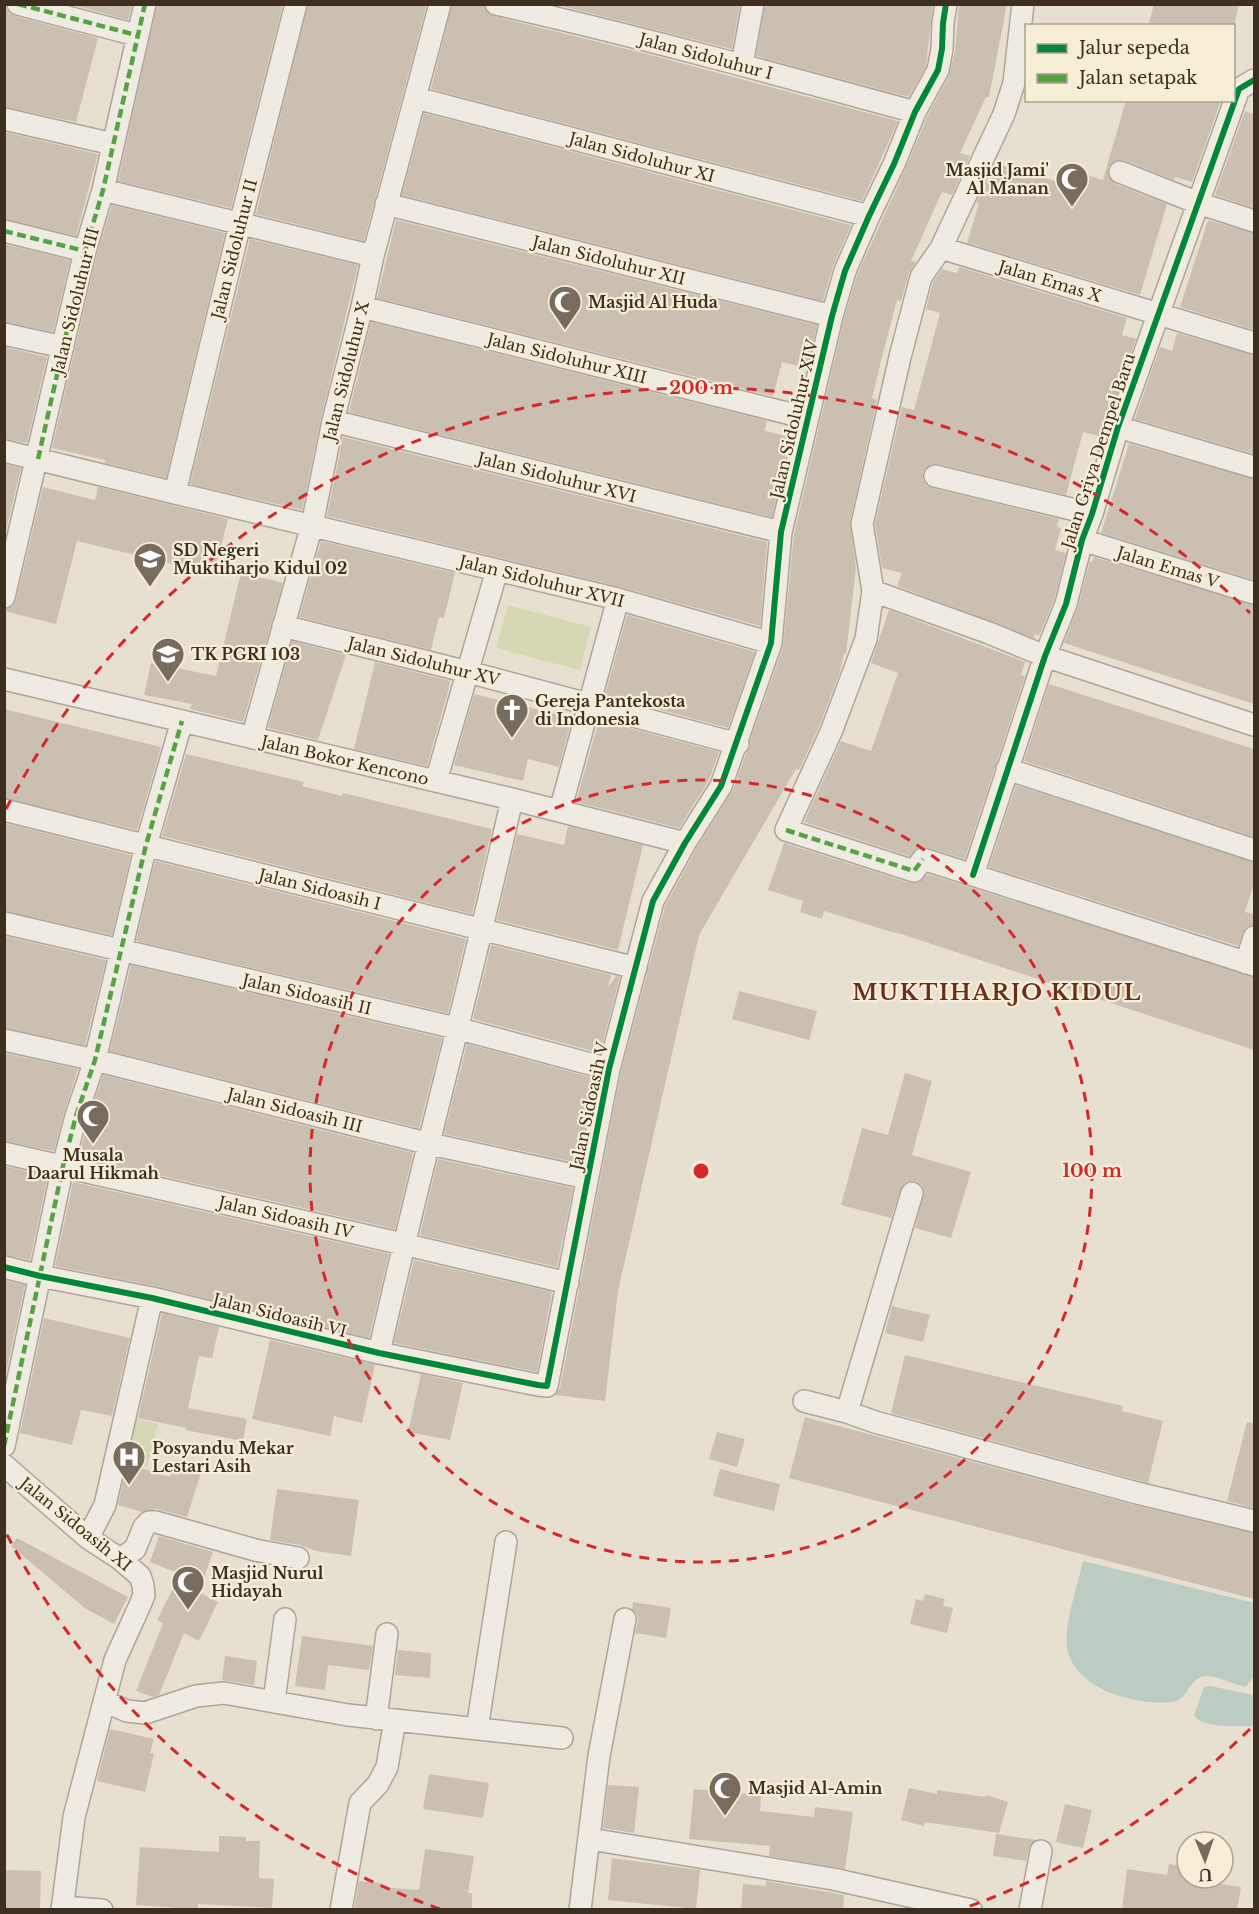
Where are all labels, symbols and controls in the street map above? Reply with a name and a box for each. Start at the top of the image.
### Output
legend [1025,24,1235,102]
street label: Jalan Sidoluhur I [635,28,775,83]
text: Jalur sepeda [1077,37,1190,59]
text: Jalan setapak [1077,67,1197,89]
street label: Jalan Sidoluhur XI [565,127,717,186]
place label: Masjid Jami' Al Manan [945,160,1049,198]
mosque icon: Masjid Jami' Al Manan [1054,161,1090,208]
street label: Jalan Sidoluhur II [206,177,261,323]
street label: Jalan Sidoluhur III [47,225,103,378]
street label: Jalan Sidoluhur XII [529,231,688,289]
street label: Jalan Emas X [994,255,1105,306]
mosque icon: Masjid Al Huda [547,284,583,331]
place label: Masjid Al Huda [588,292,718,312]
street label: Jalan Sidoluhur X [318,298,373,445]
street label: Jalan Sidoluhur XIII [483,328,649,387]
street label: Jalan Sidoluhur XIV [765,337,822,503]
street label: Jalan Griya Dempel Baru [1056,350,1139,553]
text: 200 m [669,377,733,399]
street label: Jalan Sidoluhur XVI [474,447,638,506]
place label: SD Negeri Muktiharjo Kidul 02 [173,540,347,578]
school or university icon: SD Negeri Muktiharjo Kidul 02 [132,541,168,588]
street label: Jalan Emas V [1113,541,1222,592]
street label: Jalan Sidoluhur XVII [455,550,627,611]
street label: Jalan Sidoluhur XV [344,632,503,690]
school or university icon: TK PGRI 103 [150,636,186,683]
place label: TK PGRI 103 [191,644,300,664]
place label: Gereja Pantekosta di Indonesia [535,691,685,729]
church icon: Gereja Pantekosta di Indonesia [494,692,530,739]
street label: Jalan Bokor Kencono [257,731,431,789]
street label: Jalan Sidoasih I [255,864,383,914]
street label: Jalan Sidoasih II [239,969,373,1019]
district label: MUKTIHARJO KIDUL [852,979,1142,1006]
street label: Jalan Sidoasih V [565,1040,612,1174]
street label: Jalan Sidoasih III [223,1083,365,1136]
mosque icon: Musala Daarul Hikmah [75,1098,111,1145]
place label: Musala Daarul Hikmah [27,1145,160,1183]
text: 100 m [1062,1160,1122,1182]
centre of rings [691,1161,711,1181]
street label: Jalan Sidoasih IV [215,1191,356,1242]
street label: Jalan Sidoasih VI [209,1288,349,1341]
place label: Posyandu Mekar Lestari Asih [152,1438,294,1476]
hospital icon: Posyandu Mekar Lestari Asih [111,1439,147,1486]
street label: Jalan Sidoasih XI [15,1472,136,1575]
place label: Masjid Nurul Hidayah [211,1563,324,1601]
mosque icon: Masjid Nurul Hidayah [170,1564,206,1611]
mosque icon: Masjid Al-Amin [707,1770,743,1817]
place label: Masjid Al-Amin [748,1778,883,1798]
north arrow [1175,1830,1235,1890]
text: U [1198,1865,1213,1885]

